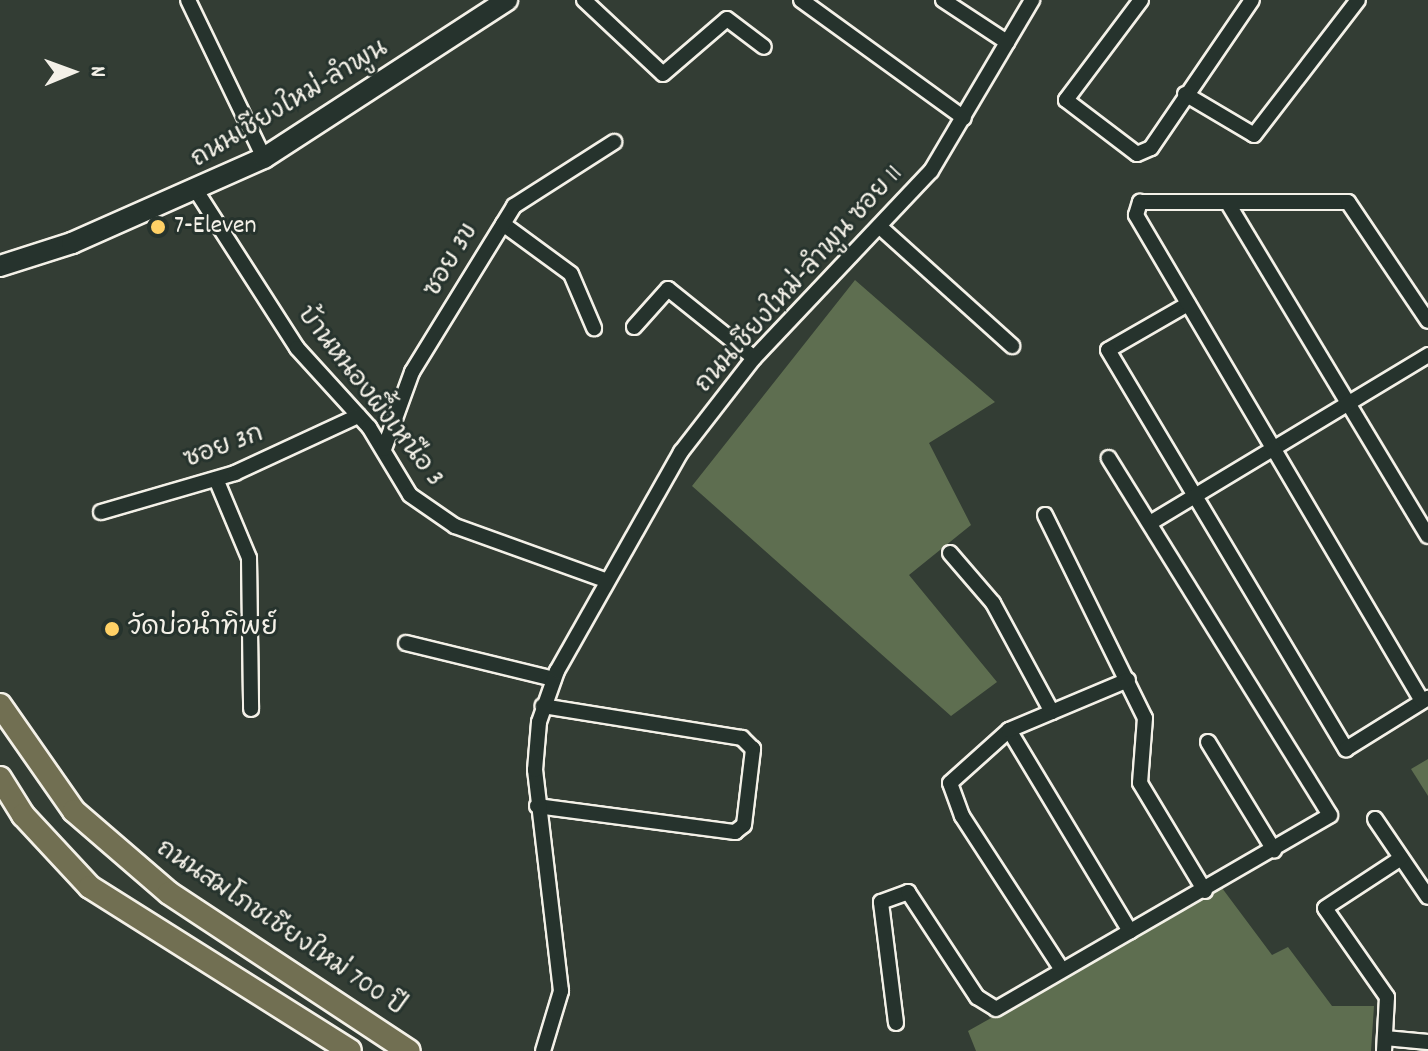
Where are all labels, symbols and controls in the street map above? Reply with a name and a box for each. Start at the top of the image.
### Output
north arrow [32,32,112,112]
street label: ถนนเชียงใหม่-ลำพูน [186,34,394,176]
text: N [81,66,112,77]
street label: ถนนเชียงใหม่-ลำพูน ซอย 11 [689,160,911,400]
place label: 7-Eleven [174,211,257,243]
marker: 7-Eleven [149,218,167,236]
street label: ซอย 3ข [418,218,486,304]
street label: บ้านหนองผึ้งเหนือ 3 [289,301,449,493]
street label: ซอย 3ก [180,419,268,477]
place label: วัดบ่อนำทิพย์ [128,613,278,645]
marker: วัดบ่อนำทิพย์ [103,620,121,638]
street label: ถนนสมโภชเชียงใหม่ 700 ปี [150,834,410,1024]

